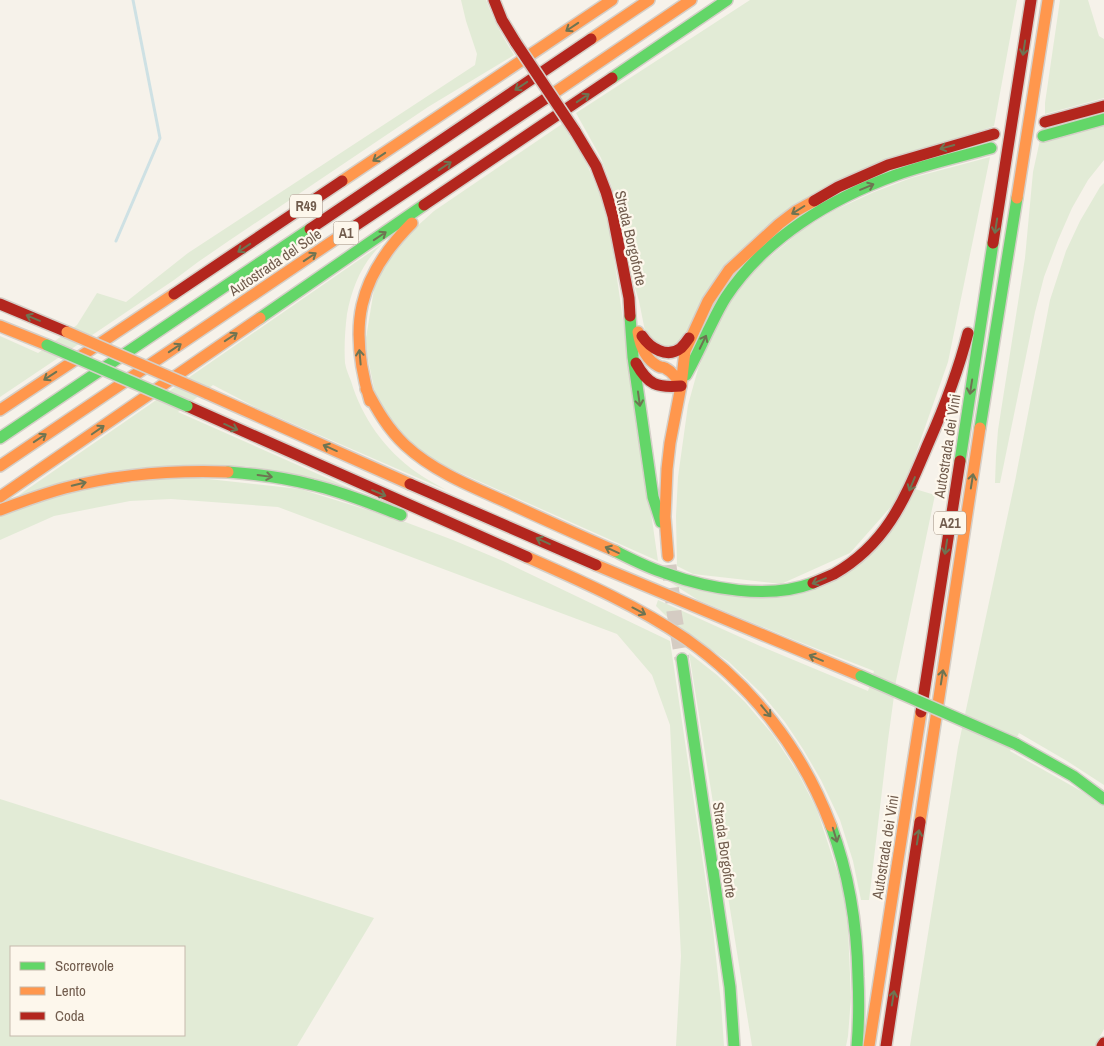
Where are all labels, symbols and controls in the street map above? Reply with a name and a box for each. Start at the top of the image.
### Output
one-way arrow [565,22,579,32]
one-way arrow [1019,40,1029,56]
one-way arrow [515,81,529,91]
one-way arrow [575,92,589,102]
one-way arrow [940,143,956,152]
one-way arrow [372,152,386,162]
one-way arrow [438,161,452,171]
one-way arrow [859,181,874,191]
street label: Strada Borgoforte [610,188,652,288]
road number: R49 [290,195,322,218]
one-way arrow [792,206,806,216]
one-way arrow [991,218,1001,234]
road number: A1 [334,222,358,244]
street label: Autostrada del Sole [224,223,326,301]
one-way arrow [373,230,387,241]
one-way arrow [237,243,251,253]
one-way arrow [303,252,317,262]
one-way arrow [26,312,41,322]
one-way arrow [224,332,238,342]
one-way arrow [699,335,708,350]
one-way arrow [168,343,182,353]
one-way arrow [355,350,364,366]
one-way arrow [44,372,58,382]
one-way arrow [966,378,976,394]
one-way arrow [635,391,645,407]
street label: Autostrada dei Vini [928,392,966,501]
one-way arrow [223,422,238,432]
one-way arrow [91,425,105,435]
one-way arrow [33,433,47,443]
one-way arrow [323,443,338,453]
one-way arrow [257,471,273,481]
one-way arrow [967,474,977,490]
one-way arrow [907,476,916,491]
one-way arrow [71,479,87,488]
one-way arrow [372,489,387,498]
road number: A21 [934,512,966,534]
one-way arrow [536,536,551,546]
one-way arrow [941,539,951,555]
one-way arrow [605,545,620,555]
one-way arrow [812,576,827,586]
one-way arrow [631,606,646,616]
one-way arrow [809,652,824,662]
one-way arrow [937,669,947,685]
one-way arrow [760,704,771,717]
street label: Autostrada dei Vini [866,793,904,902]
street label: Strada Borgoforte [708,800,742,900]
one-way arrow [831,826,840,842]
one-way arrow [913,829,923,845]
legend [10,946,185,1036]
text: Scorrevole [55,955,114,976]
text: Lento [55,980,86,1001]
one-way arrow [889,990,899,1006]
text: Coda [55,1005,85,1026]

